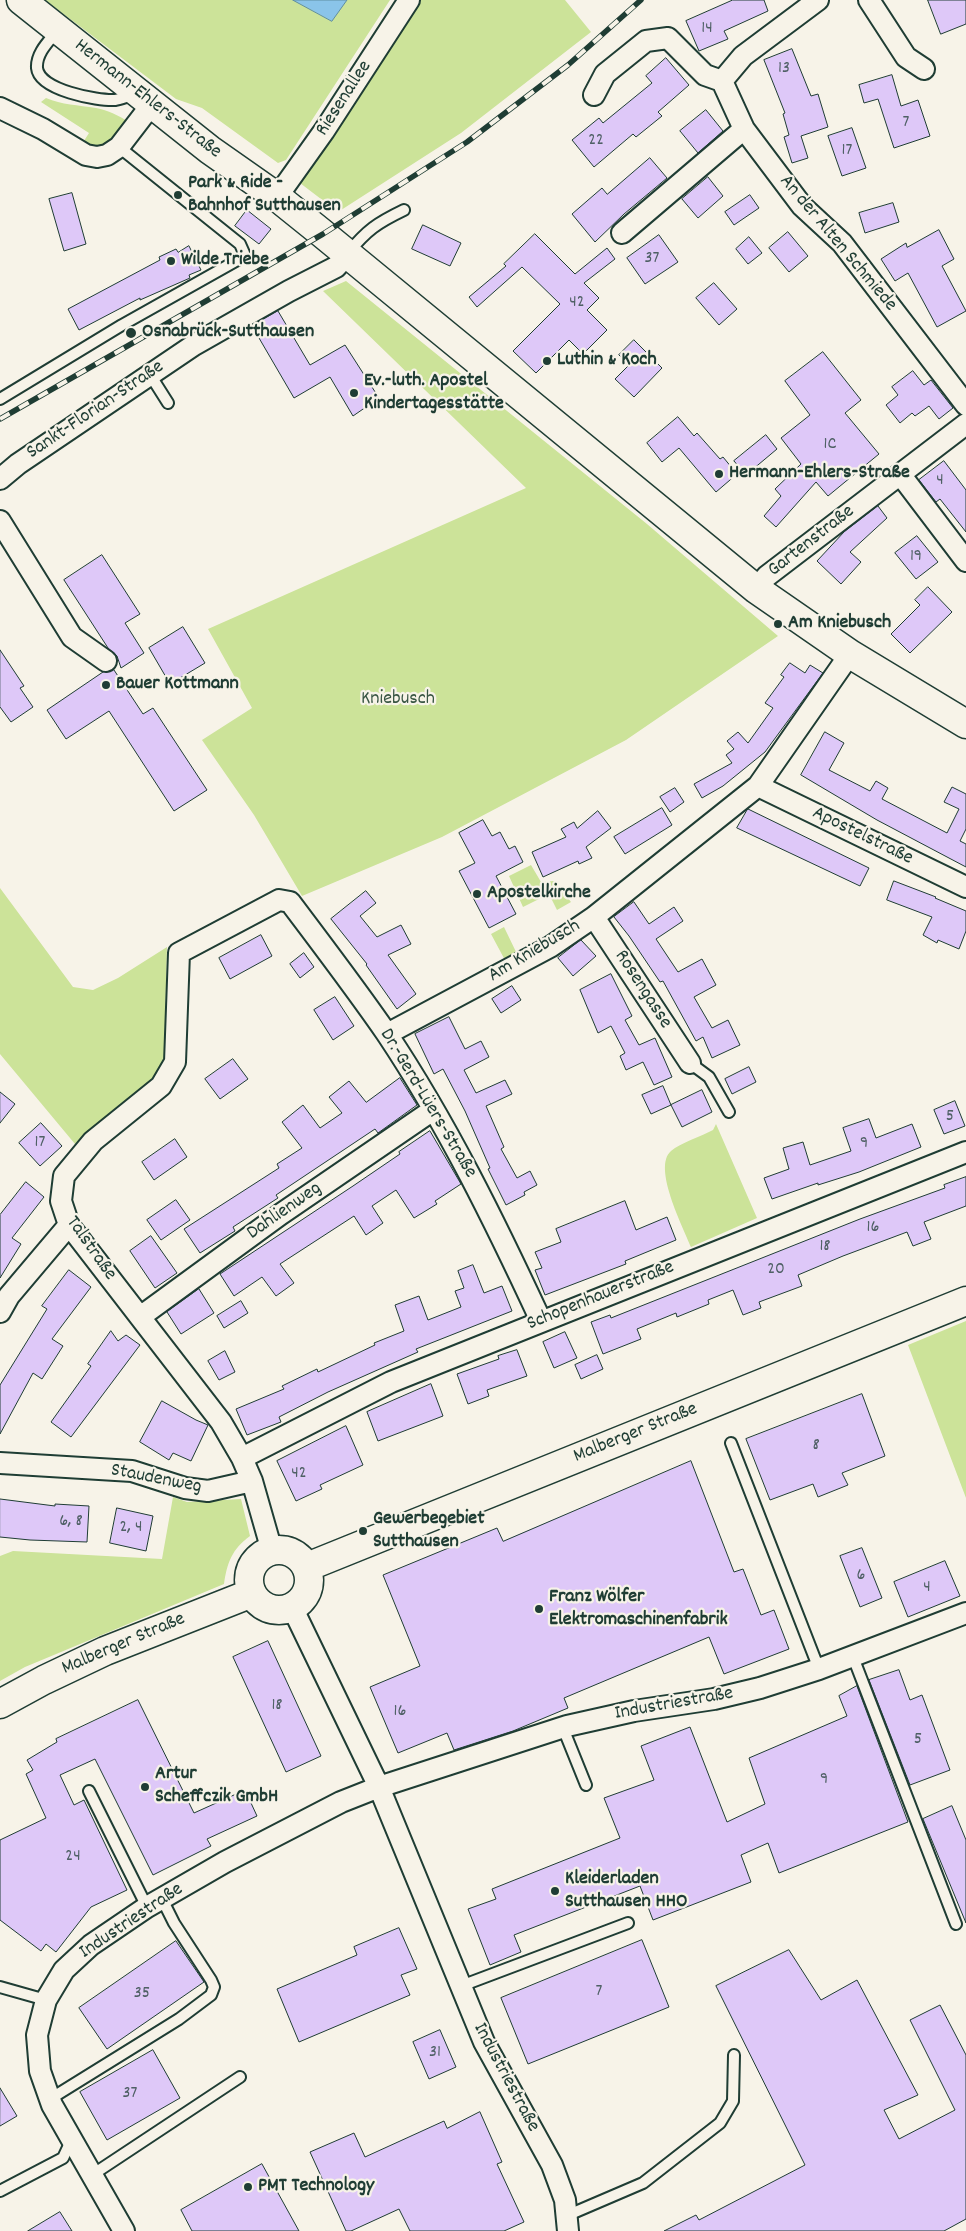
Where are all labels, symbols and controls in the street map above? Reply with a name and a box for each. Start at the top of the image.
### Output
house number: 14 [701,19,713,41]
street label: Hermann-Ehlers-Straße [68,35,226,165]
street label: Riesenallee [312,57,378,141]
house number: 13 [778,59,790,81]
house number: 7 [903,113,909,135]
house number: 22 [588,131,604,153]
house number: 17 [842,141,852,163]
street label: An der Alten Schmiede [773,171,901,317]
place label: Park & Ride - Bahnhof Sutthausen [188,172,341,219]
marker: Park & Ride - Bahnhof Sutthausen [172,189,184,201]
place label: Wilde Triebe [181,249,269,273]
house number: 37 [645,249,659,271]
marker: Wilde Triebe [165,255,177,267]
house number: 42 [569,293,585,315]
place label: Osnabrück-Sutthausen [142,321,314,345]
marker: Osnabrück-Sutthausen [124,326,138,340]
place label: Luthin & Koch [557,349,657,373]
marker: Luthin & Koch [541,355,553,367]
street label: Sankt-Florian-Straße [23,356,169,466]
place label: Ev.-luth. Apostel Kindertagesstätte [364,370,504,417]
marker: Ev.-luth. Apostel Kindertagesstätte [348,387,360,399]
house number: 1C [824,435,836,457]
place label: Hermann-Ehlers-Straße [729,462,910,486]
marker: Hermann-Ehlers-Straße [713,468,725,480]
house number: 4 [936,471,944,493]
street label: Gartenstraße [764,501,860,583]
house number: 19 [910,547,922,569]
place label: Am Kniebusch [788,612,891,636]
marker: Am Kniebusch [772,618,784,630]
place label: Bauer Kottmann [116,673,239,697]
marker: Bauer Kottmann [100,679,112,691]
park label: Kniebusch [361,688,435,712]
street label: Apostelstraße [808,802,916,872]
place label: Apostelkirche [487,882,591,906]
marker: Apostelkirche [471,888,483,900]
street label: Am Kniebusch [485,915,585,989]
street label: Rosengasse [608,946,676,1034]
street label: Dr.-Gerd-Lüers-Straße [373,1025,481,1183]
house number: 5 [946,1107,954,1129]
house number: 17 [35,1133,45,1155]
house number: 9 [860,1134,868,1156]
street label: Dahlienweg [243,1178,327,1246]
street label: Talstraße [59,1212,121,1286]
house number: 16 [867,1218,879,1240]
house number: 18 [819,1237,831,1259]
street label: Schopenhauerstraße [524,1257,678,1337]
house number: 20 [767,1260,785,1282]
street label: Malberger Straße [570,1398,702,1470]
house number: 8 [812,1436,820,1458]
street label: Staudenweg [109,1459,203,1501]
house number: 42 [291,1464,307,1486]
place label: Gewerbegebiet Sutthausen [373,1508,485,1555]
house number: 6, 8 [59,1512,83,1534]
house number: 2, 4 [120,1518,142,1540]
marker: Gewerbegebiet Sutthausen [357,1525,369,1537]
house number: 6 [857,1566,865,1588]
house number: 4 [923,1578,931,1600]
place label: Franz Wölfer Elektromaschinenfabrik [549,1586,728,1633]
marker: Franz Wölfer Elektromaschinenfabrik [533,1603,545,1615]
street label: Malberger Straße [59,1608,189,1682]
street label: Industriestraße [613,1683,735,1727]
house number: 18 [271,1696,283,1718]
house number: 16 [394,1702,406,1724]
house number: 5 [914,1730,922,1752]
place label: Artur Scheffczik GmbH [155,1763,278,1810]
house number: 9 [820,1770,828,1792]
marker: Artur Scheffczik GmbH [139,1781,151,1793]
house number: 24 [65,1847,81,1869]
place label: Kleiderladen Sutthausen HHO [565,1868,687,1915]
street label: Industriestraße [76,1878,188,1966]
marker: Kleiderladen Sutthausen HHO [549,1885,561,1897]
house number: 7 [596,1982,602,2004]
house number: 35 [134,1984,150,2006]
street label: Industriestraße [466,2019,544,2137]
house number: 31 [429,2043,441,2065]
house number: 37 [123,2084,137,2106]
place label: PMT Technology [258,2175,374,2199]
marker: PMT Technology [242,2181,254,2193]

